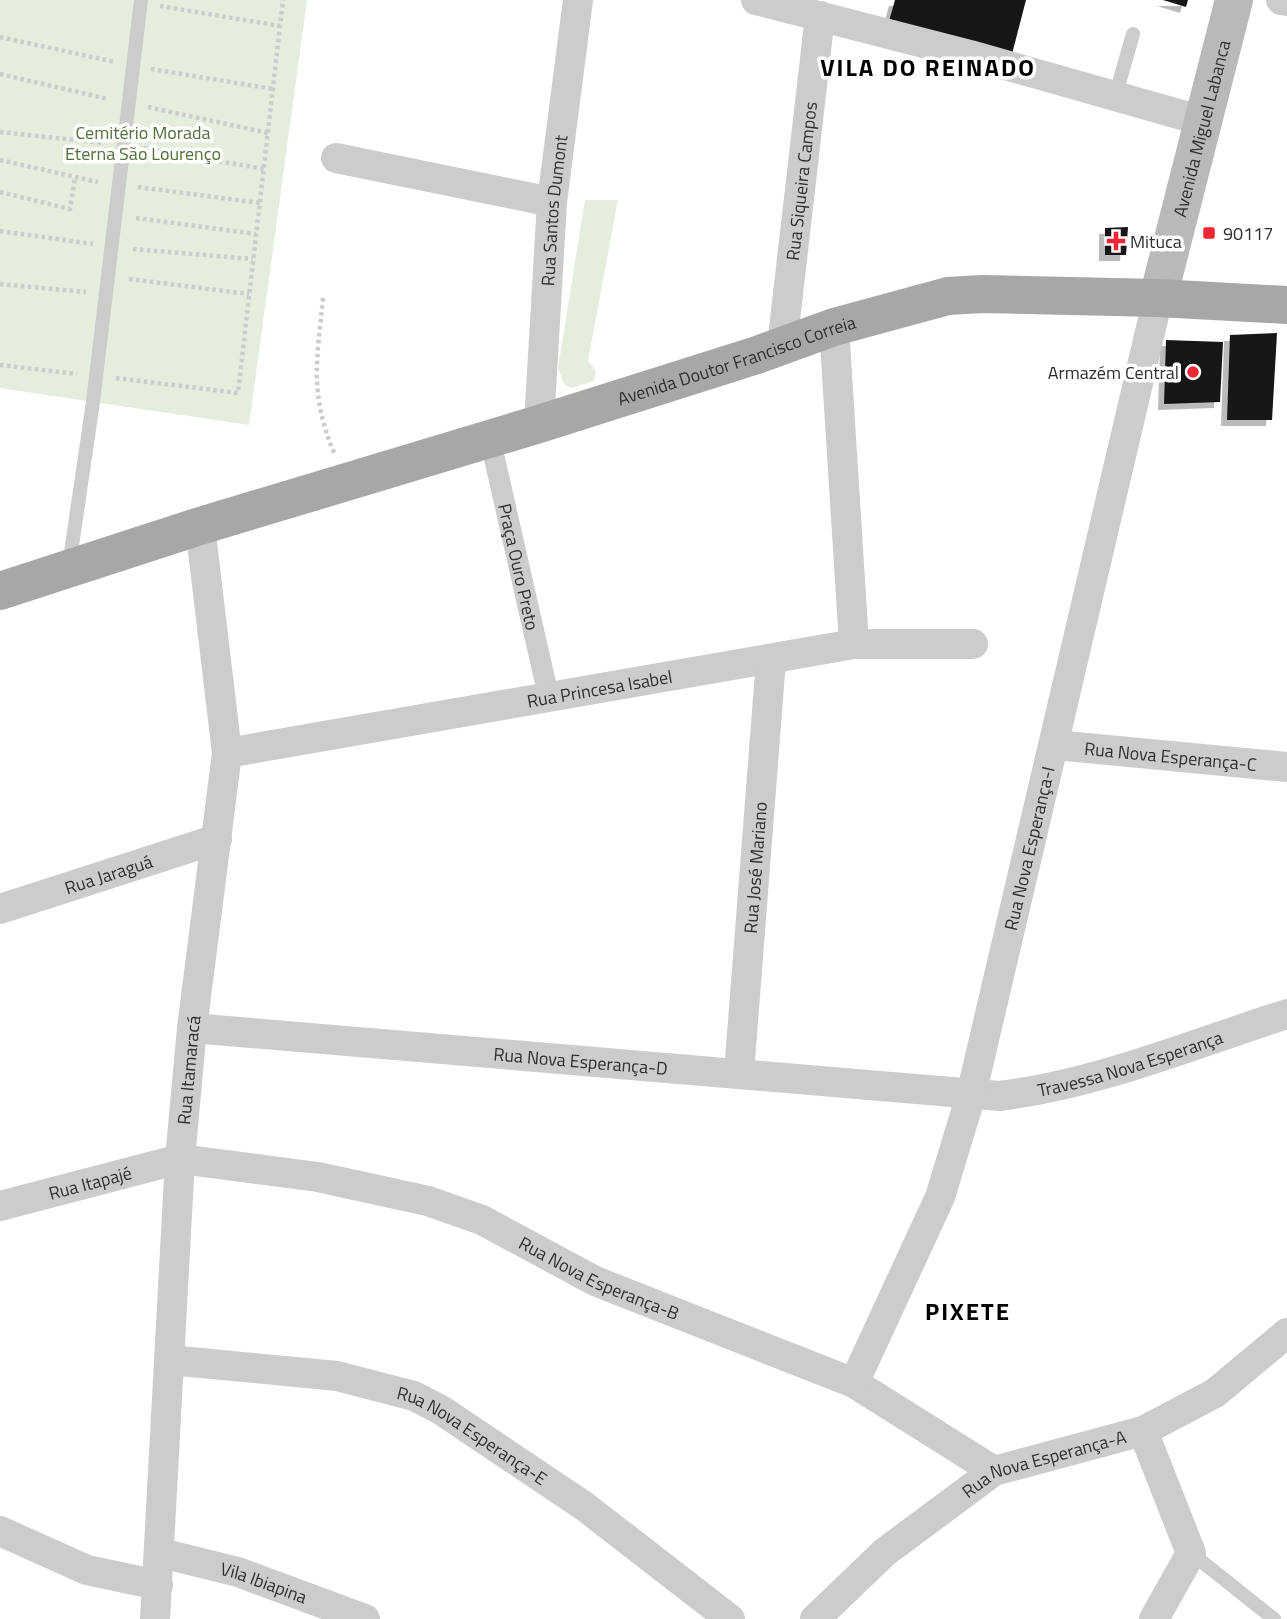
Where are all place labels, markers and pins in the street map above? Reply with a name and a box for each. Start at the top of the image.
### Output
place label: 90117 [1223,220,1273,247]
marker: 90117 [1201,225,1217,241]
place label: Mituca [1130,228,1182,255]
marker: Mituca [1108,233,1124,249]
place label: Armazém Central [1048,359,1179,386]
marker: Armazém Central [1185,364,1201,380]

